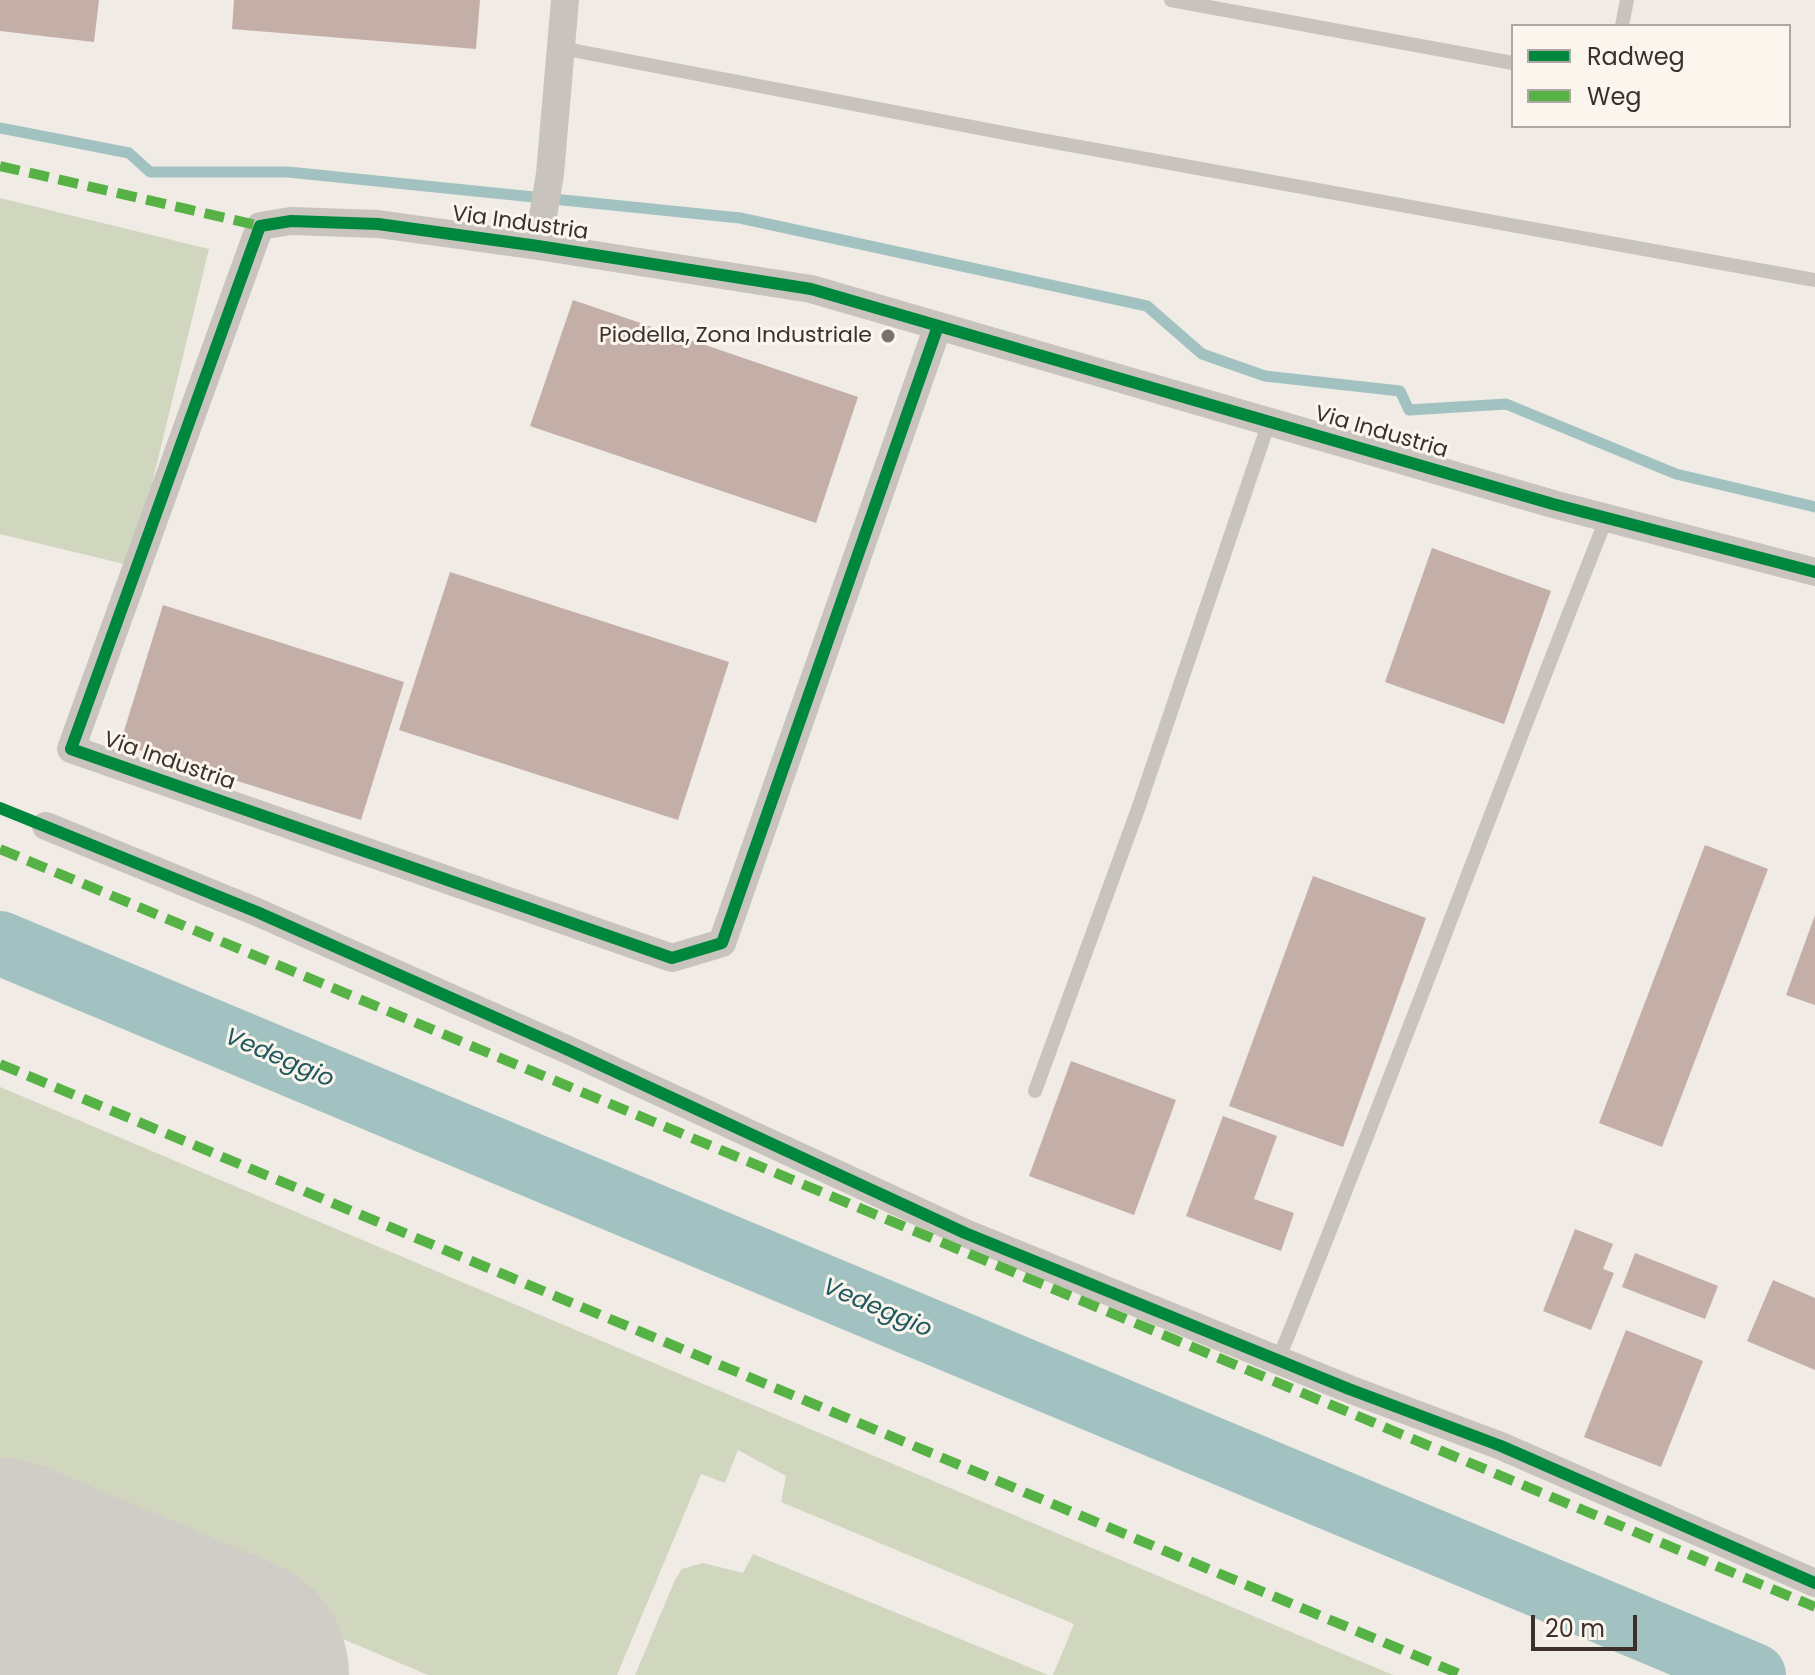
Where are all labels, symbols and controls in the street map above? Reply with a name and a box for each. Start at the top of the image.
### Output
legend [1511,24,1791,128]
text: Radweg [1587,40,1685,73]
text: Weg [1587,80,1642,113]
street label: Via Industria [450,201,590,247]
place label: Piodella, Zona Industriale [599,323,872,349]
marker: Piodella, Zona Industriale [879,327,897,345]
street label: Via Industria [1311,401,1451,465]
street label: Via Industria [100,727,238,797]
water label: Vedeggio [220,1023,338,1095]
water label: Vedeggio [818,1273,936,1345]
scale bar [1535,1599,1641,1649]
text: 20 m [1545,1612,1605,1645]

